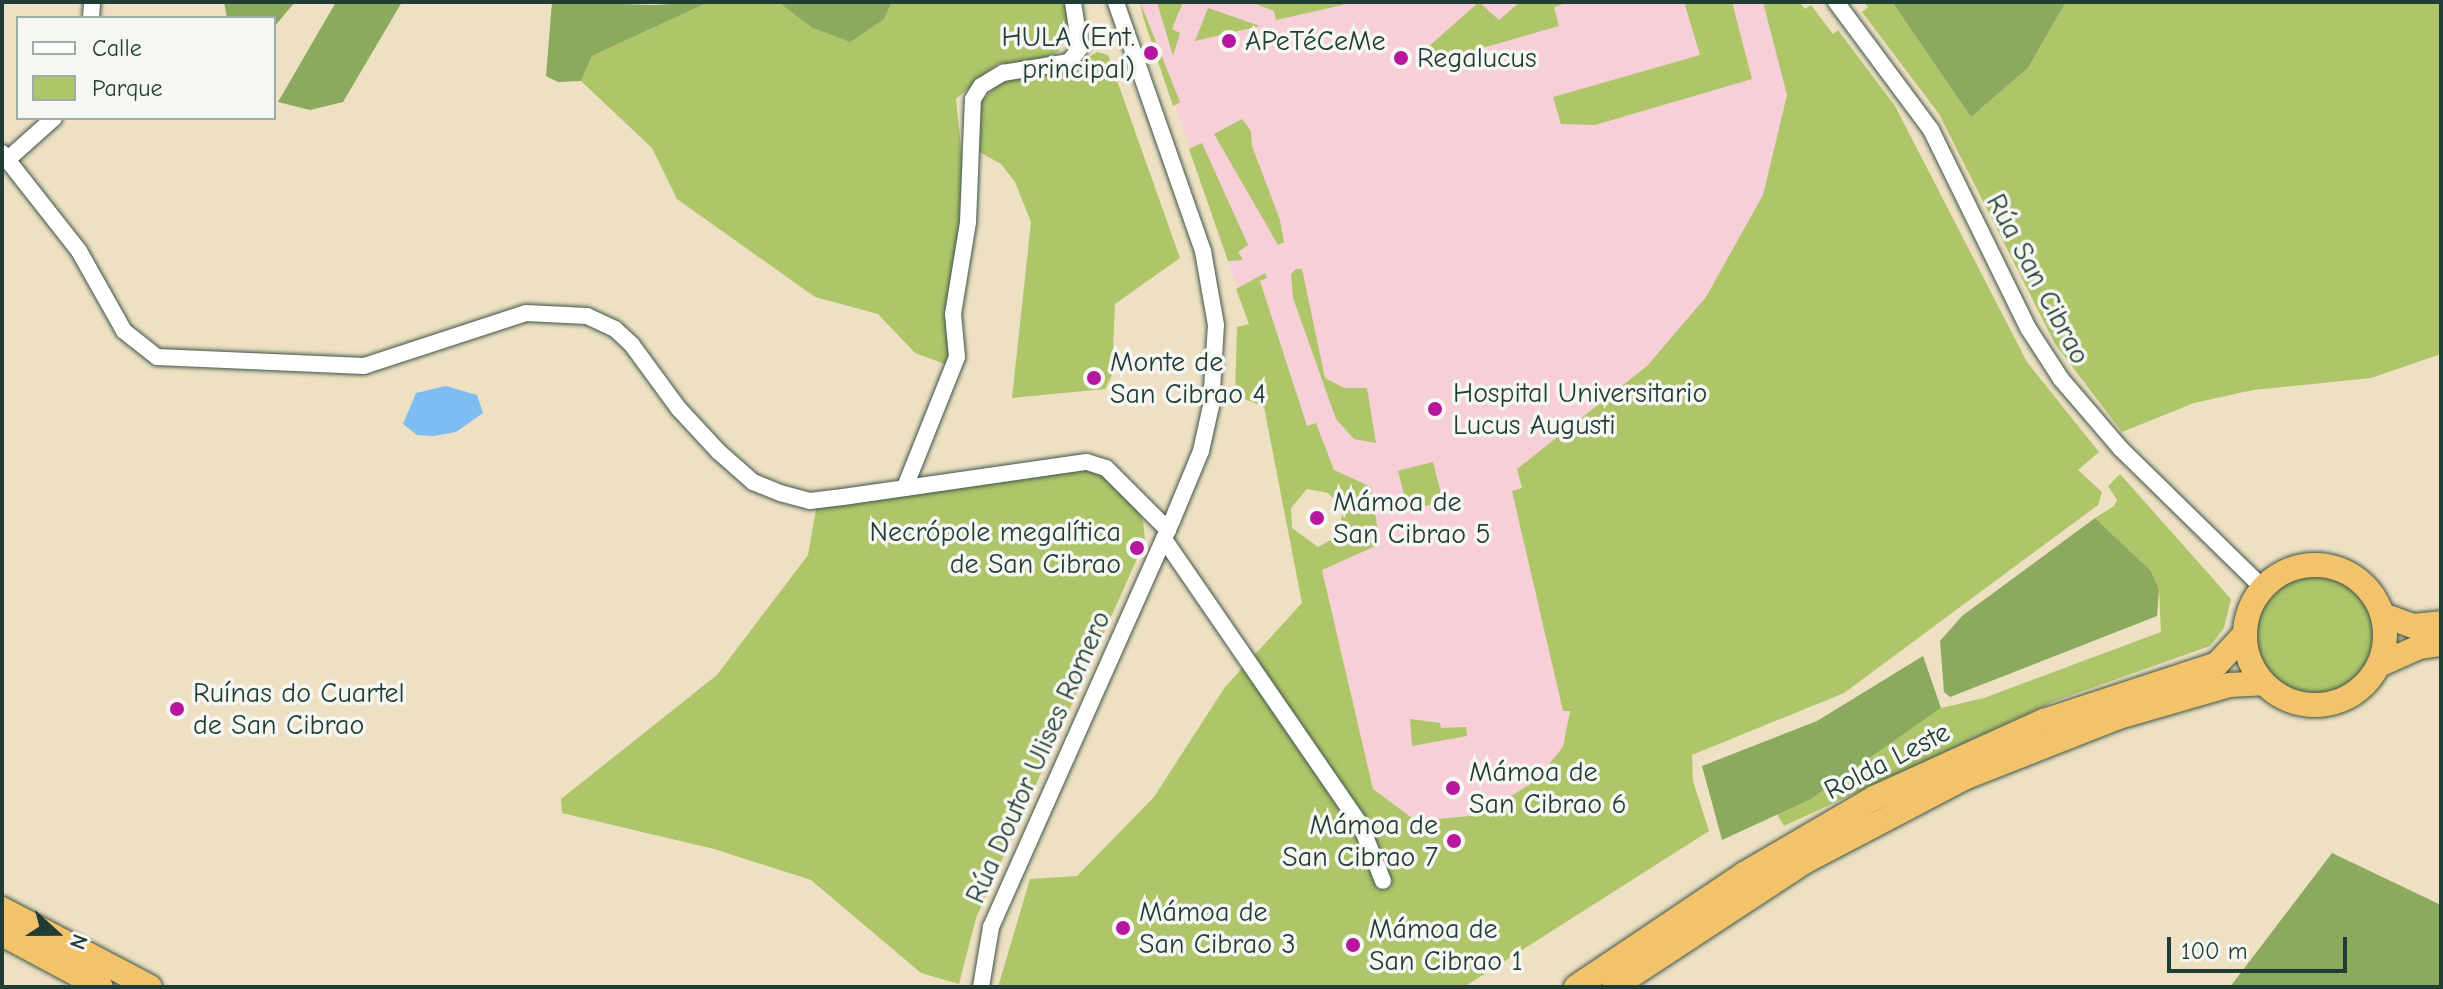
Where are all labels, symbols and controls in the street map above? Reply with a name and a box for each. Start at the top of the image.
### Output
legend [16,16,276,120]
place label: HULA (Ent. principal) [1001,20,1135,86]
place label: APeTéCeMe [1245,24,1385,58]
marker: APeTéCeMe [1220,32,1238,50]
text: Calle [92,34,142,62]
place label: Regalucus [1417,41,1537,75]
marker: HULA (Ent. principal) [1142,44,1160,62]
marker: Regalucus [1392,49,1410,67]
text: Parque [92,74,163,102]
street label: Rúa San Cibrao [1979,188,2097,370]
place label: Monte de San Cibrao 4 [1110,345,1266,411]
marker: Monte de San Cibrao 4 [1085,369,1103,387]
place label: Hospital Universitario Lucus Augusti [1453,376,1707,442]
marker: Hospital Universitario Lucus Augusti [1424,398,1446,420]
place label: Mámoa de San Cibrao 5 [1333,485,1491,551]
marker: Mámoa de San Cibrao 5 [1308,509,1326,527]
place label: Necrópole megalítica de San Cibrao [869,515,1121,581]
marker: Necrópole megalítica de San Cibrao [1128,539,1146,557]
street label: Rúa Doutor Ulises Romero [958,606,1118,908]
place label: Ruínas do Cuartel de San Cibrao [193,676,405,742]
marker: Ruínas do Cuartel de San Cibrao [168,700,186,718]
street label: Rolda Leste [1819,715,1955,807]
place label: Mámoa de San Cibrao 6 [1469,755,1627,821]
marker: Mámoa de San Cibrao 6 [1444,779,1462,797]
place label: Mámoa de San Cibrao 7 [1282,808,1438,874]
marker: Mámoa de San Cibrao 7 [1445,832,1463,850]
north arrow [16,893,96,973]
place label: Mámoa de San Cibrao 3 [1139,895,1296,961]
place label: Mámoa de San Cibrao 1 [1369,912,1523,978]
marker: Mámoa de San Cibrao 3 [1114,919,1132,937]
scale bar [2171,921,2351,971]
text: N [64,930,93,953]
marker: Mámoa de San Cibrao 1 [1344,936,1362,954]
text: 100 m [2181,937,2248,965]

